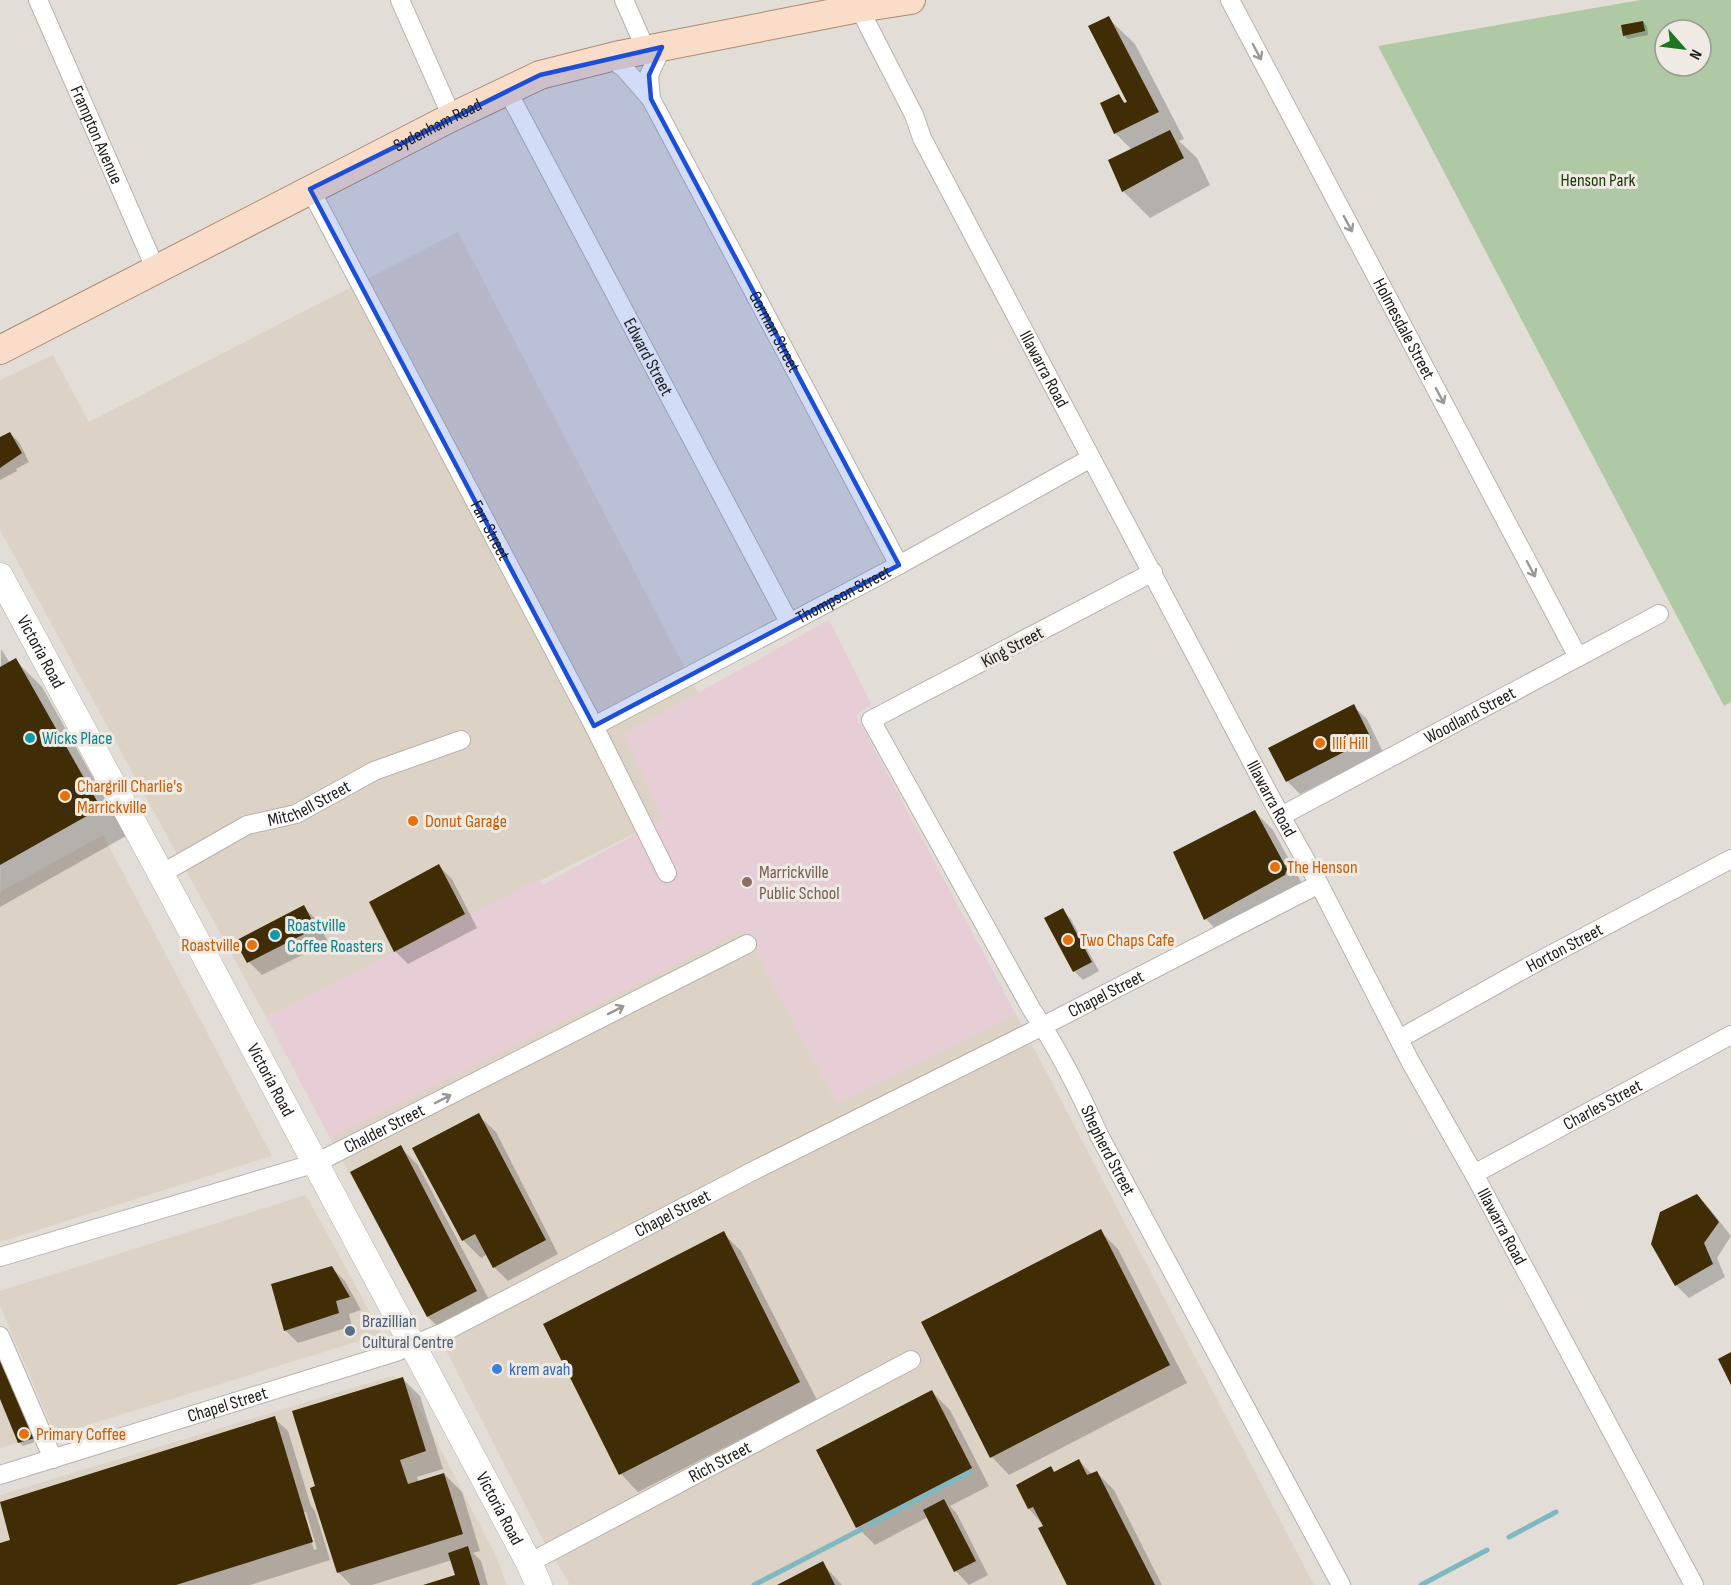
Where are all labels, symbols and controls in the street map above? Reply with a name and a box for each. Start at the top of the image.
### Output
north arrow [1653,18,1713,78]
one-way arrow [1252,42,1263,60]
text: N [1685,46,1705,63]
street label: Frampton Avenue [66,83,127,187]
street label: Sydenham Road [390,94,485,156]
park label: Henson Park [1561,170,1636,191]
one-way arrow [1342,215,1354,232]
street label: Holmesdale Street [1368,275,1439,383]
street label: Gorman Street [744,288,805,376]
street label: Edward Street [619,315,677,400]
street label: Illawarra Road [1015,327,1073,411]
one-way arrow [1435,387,1446,405]
street label: Farr Street [466,497,515,564]
one-way arrow [1526,559,1537,577]
street label: Thompson Street [793,561,895,628]
street label: Victoria Road [12,612,69,692]
street label: King Street [978,622,1047,673]
street label: Woodland Street [1421,682,1520,748]
place label: Wicks Place [42,728,112,749]
marker: Wicks Place [23,731,37,745]
place label: Illi Hill [1332,733,1368,754]
marker: Illi Hill [1313,736,1327,750]
street label: Illawarra Road [1242,757,1300,841]
place label: Chargrill Charlie's Marrickville [77,776,182,818]
street label: Mitchell Street [266,776,355,831]
marker: Chargrill Charlie's Marrickville [58,789,72,803]
place label: Donut Garage [425,811,507,832]
marker: Donut Garage [406,814,420,828]
place label: The Henson [1287,857,1358,878]
marker: The Henson [1268,860,1282,874]
place label: Marrickville Public School [759,862,840,904]
marker: Marrickville Public School [740,875,754,889]
place label: Roastville Coffee Roasters [287,915,383,957]
street label: Horton Street [1523,919,1607,977]
marker: Roastville Coffee Roasters [268,928,282,942]
place label: Two Chaps Cafe [1080,930,1174,951]
marker: Two Chaps Cafe [1061,933,1075,947]
place label: Roastville [181,935,240,956]
marker: Roastville [245,938,259,952]
street label: Chapel Street [1065,966,1148,1022]
one-way arrow [607,1004,625,1015]
street label: Victoria Road [242,1040,299,1120]
street label: Charles Street [1560,1075,1646,1135]
one-way arrow [433,1092,451,1104]
street label: Chalder Street [340,1099,429,1158]
street label: Shepherd Street [1076,1102,1140,1200]
street label: Chapel Street [631,1185,714,1242]
street label: Illawarra Road [1473,1185,1531,1269]
place label: Brazillian Cultural Centre [362,1311,454,1353]
marker: Brazillian Cultural Centre [343,1324,357,1338]
place label: krem avah [509,1359,571,1380]
marker: krem avah [490,1362,504,1376]
street label: Chapel Street [185,1382,270,1427]
place label: Primary Coffee [36,1424,126,1445]
marker: Primary Coffee [17,1427,31,1441]
street label: Rich Street [685,1437,755,1487]
street label: Victoria Road [471,1469,527,1549]

